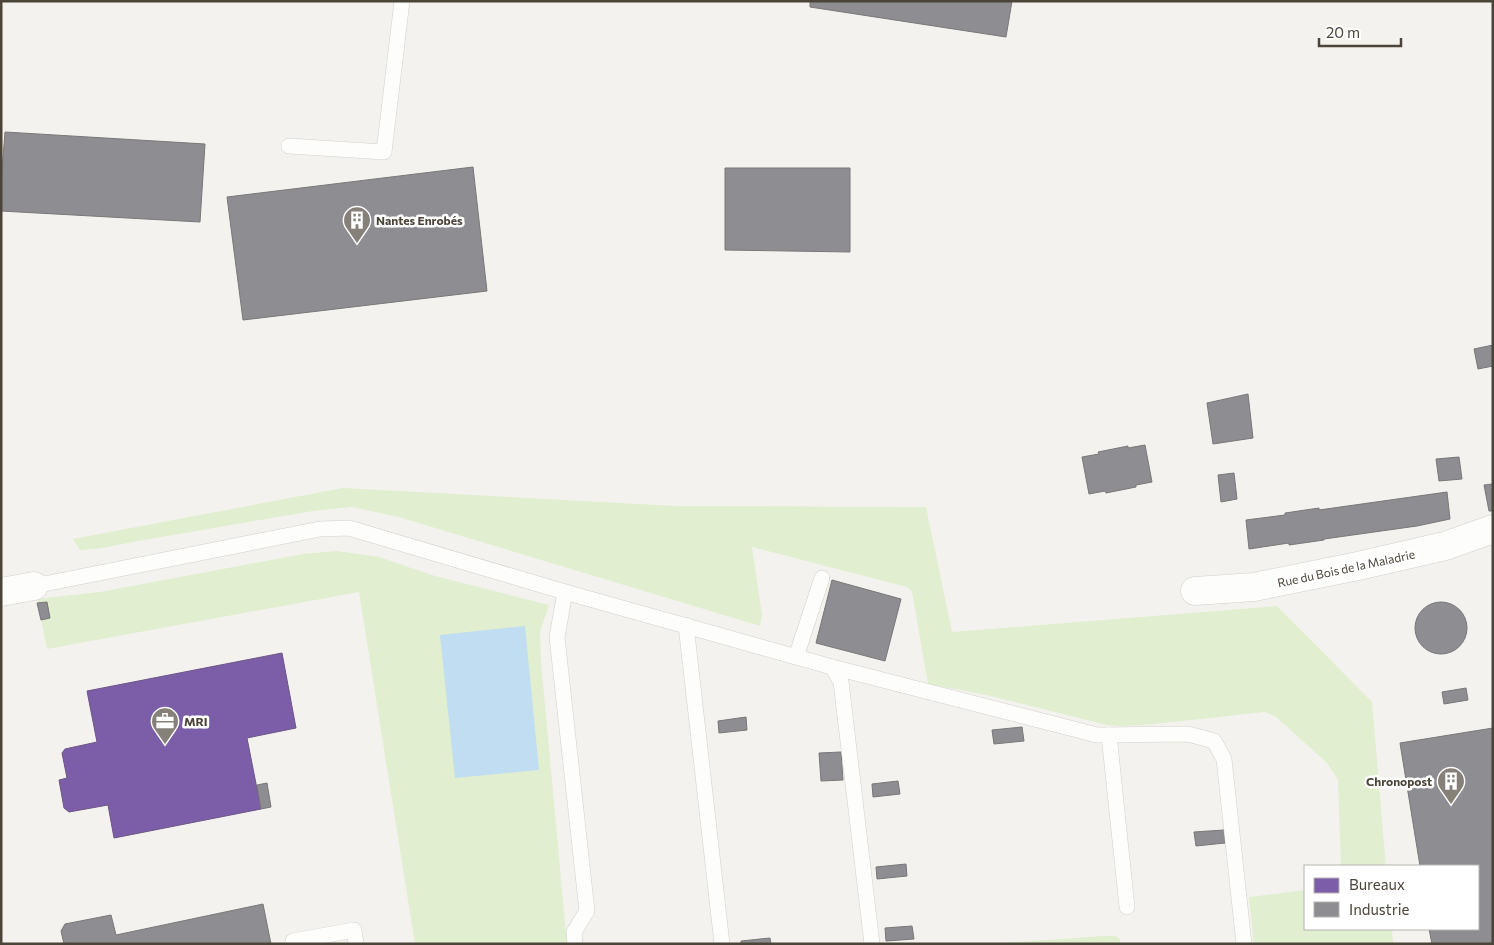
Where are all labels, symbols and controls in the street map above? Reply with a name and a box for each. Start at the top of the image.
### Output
scale bar [1319,15,1402,47]
text: 20 m [1326,23,1360,41]
building icon: Nantes Enrobés [342,205,372,244]
place label: Nantes Enrobés [376,213,463,227]
street label: Rue du Bois de la Maladrie [1276,547,1416,589]
office icon: MRI [150,706,180,745]
place label: MRI [184,714,208,728]
building icon: Chronopost [1436,766,1466,805]
place label: Chronopost [1366,774,1432,788]
legend [1304,865,1479,930]
text: Bureaux [1349,875,1405,893]
text: Industrie [1349,900,1410,918]

